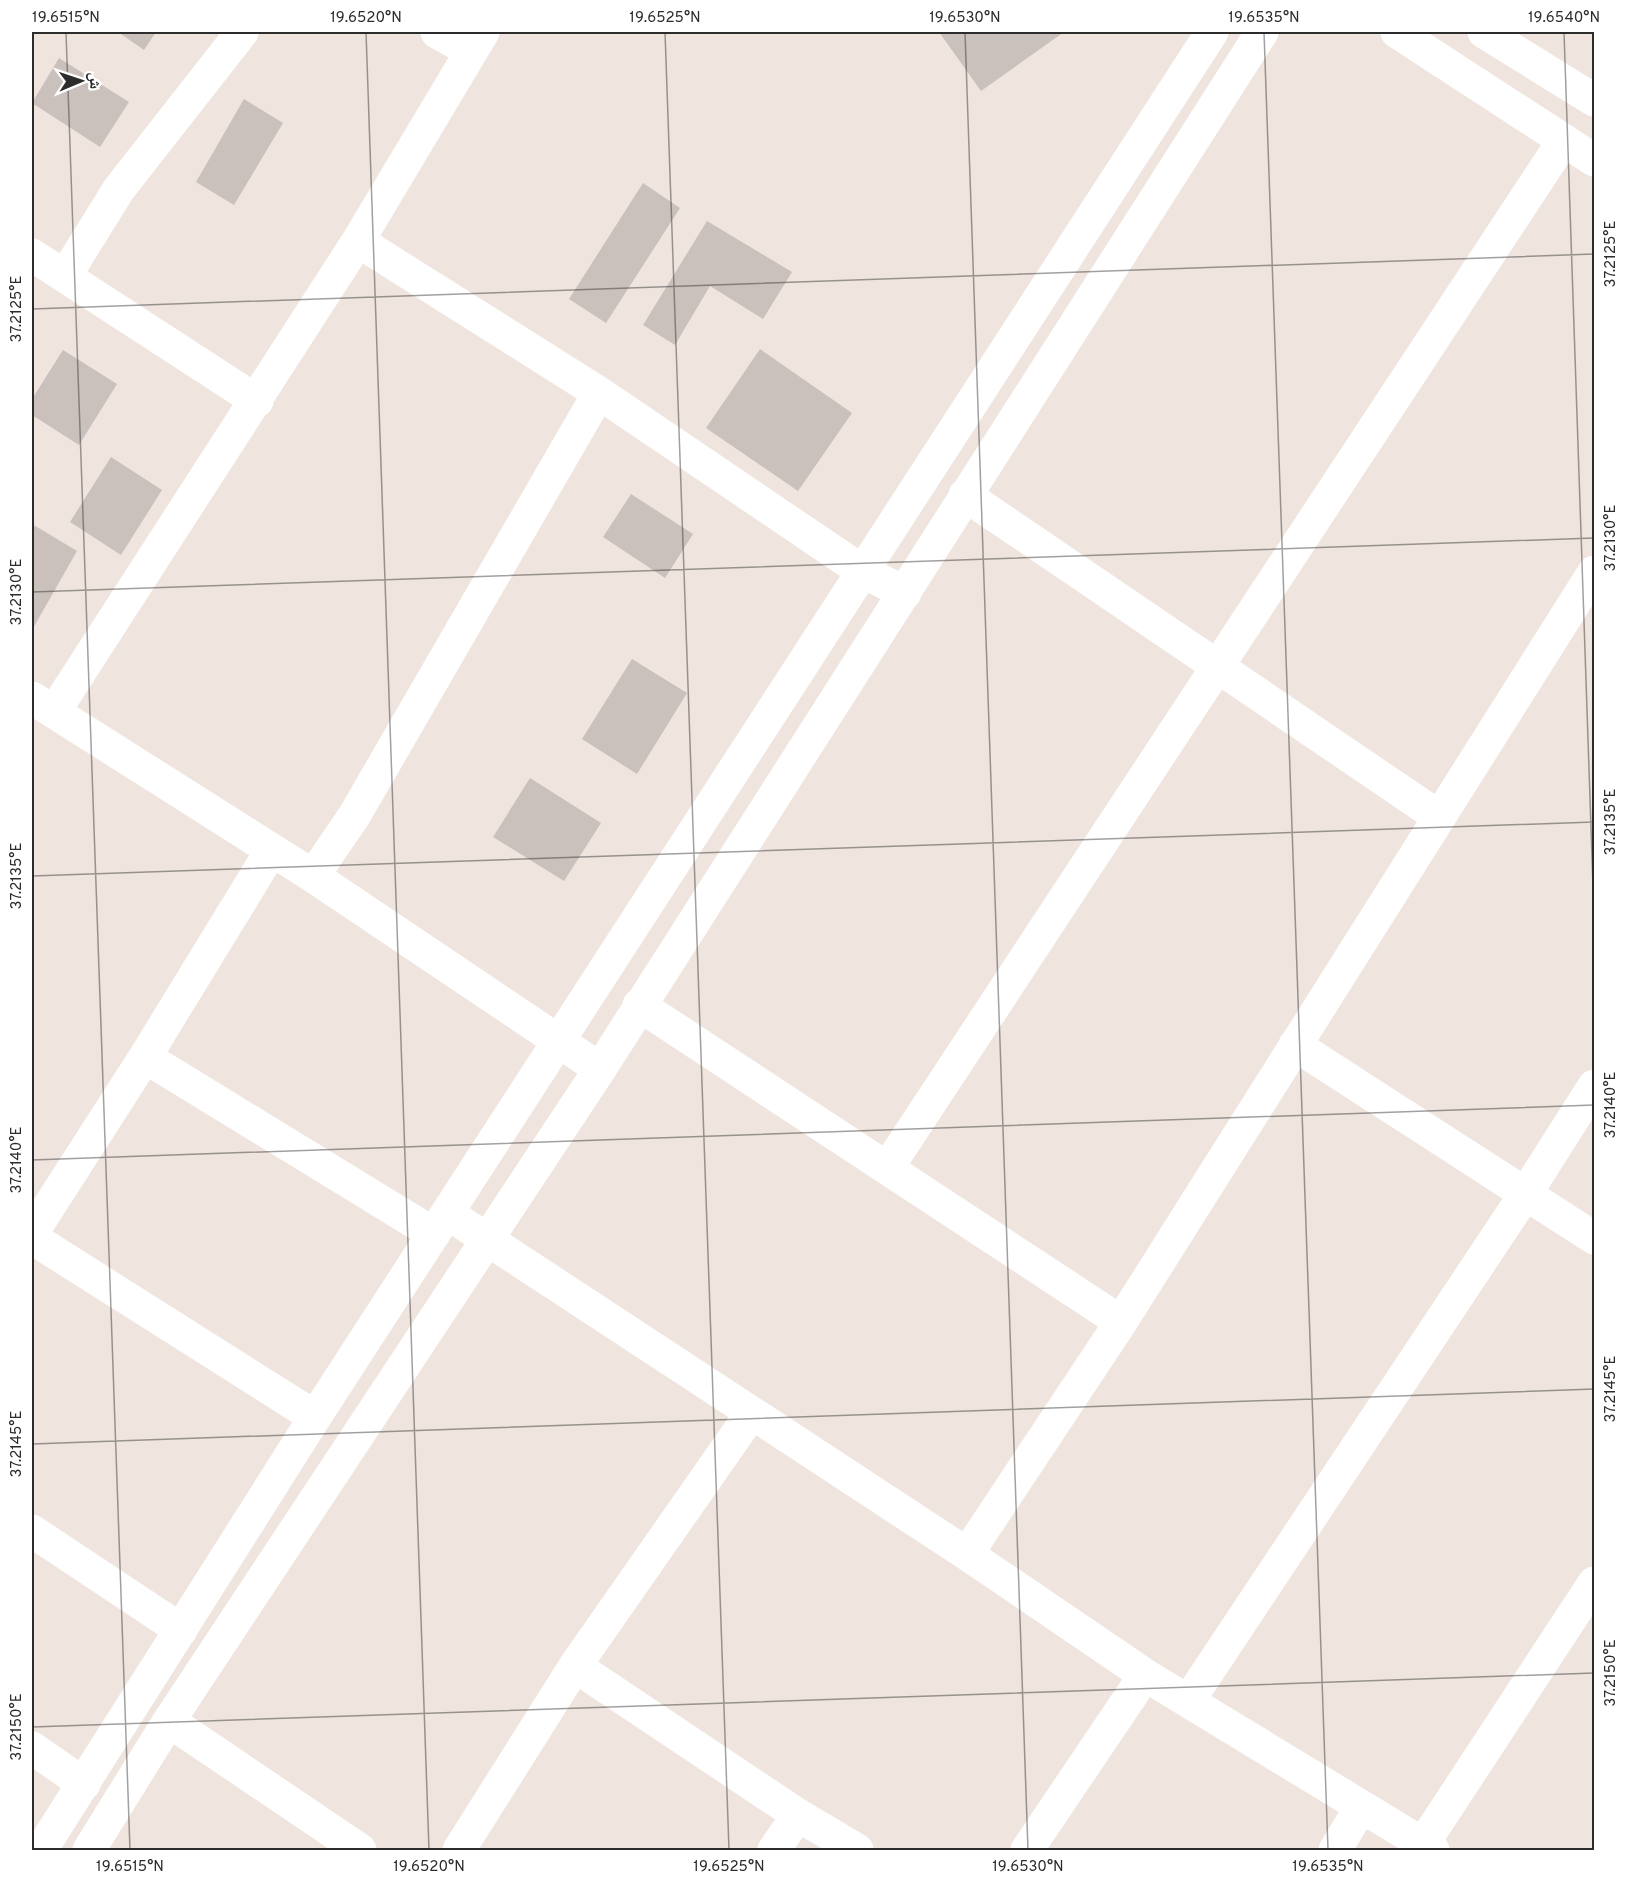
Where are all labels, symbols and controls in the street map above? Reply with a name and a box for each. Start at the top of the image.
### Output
text: 19.6515°N [32,9,100,28]
text: 19.6520°N [330,9,402,28]
text: 19.6525°N [629,9,701,28]
text: 19.6530°N [929,9,1001,28]
text: 19.6535°N [1228,9,1300,28]
text: 19.6540°N [1528,9,1600,28]
north arrow [51,51,111,111]
text: ش [84,72,104,89]
text: 37.2125°E [1602,221,1621,287]
text: 37.2125°E [8,276,27,342]
text: 37.2130°E [1602,504,1621,572]
text: 37.2130°E [8,558,27,626]
text: 37.2135°E [1602,789,1621,855]
text: 37.2135°E [8,843,27,909]
text: 37.2140°E [1602,1071,1621,1139]
text: 37.2140°E [8,1126,27,1194]
text: 37.2145°E [1602,1356,1621,1422]
text: 37.2145°E [8,1411,27,1477]
text: 37.2150°E [1602,1639,1621,1707]
text: 37.2150°E [8,1693,27,1761]
text: 19.6515°N [96,1858,164,1877]
text: 19.6520°N [393,1858,465,1877]
text: 19.6525°N [693,1858,765,1877]
text: 19.6530°N [992,1858,1064,1877]
text: 19.6535°N [1292,1858,1364,1877]

